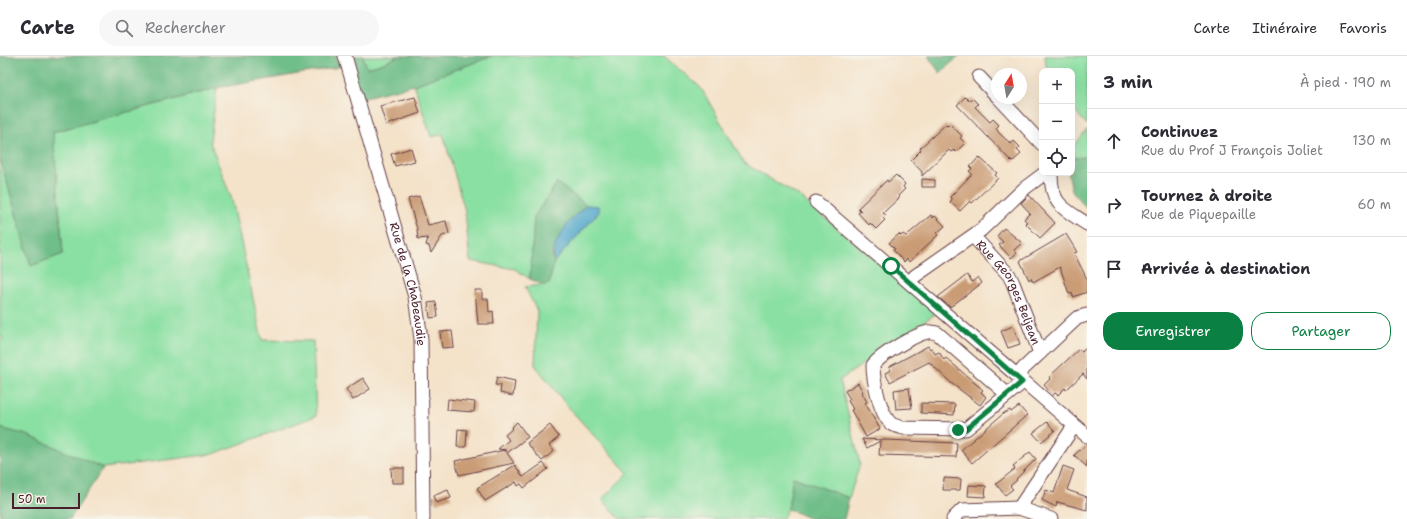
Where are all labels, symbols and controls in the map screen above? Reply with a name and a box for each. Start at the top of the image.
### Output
search box [99,10,379,46]
text: Carte [20,15,75,40]
icon: search [113,17,135,39]
text: Rechercher [145,18,226,38]
text: Carte [1193,19,1230,37]
text: Itinéraire [1252,19,1317,37]
text: Favoris [1339,19,1387,37]
north arrow [991,68,1027,104]
map controls [1039,68,1075,176]
button: + [1039,68,1075,104]
text: 3 min [1103,71,1153,93]
text: À pied · 190 m [1300,74,1391,91]
button: − [1039,104,1075,140]
text: Continuez [1141,122,1218,142]
icon: ahead [1103,130,1125,152]
text: 130 m [1353,132,1391,149]
button: locate [1039,140,1075,176]
text: Rue du Prof J François Joliet [1141,142,1323,159]
text: Tournez à droite [1141,186,1273,206]
icon: right [1103,194,1125,216]
text: 60 m [1358,196,1391,213]
text: Rue de Piquepaille [1141,206,1256,223]
street label: Rue de la Chabeaudie [386,221,429,346]
street label: Rue Georges Beljean [973,237,1044,347]
route start [882,257,900,275]
icon: arrive [1103,258,1125,280]
text: Arrivée à destination [1141,259,1310,279]
button: Enregistrer [1103,312,1243,350]
button: Partager [1251,312,1391,350]
route end [949,421,967,439]
scale bar [12,491,80,510]
text: 50 m [18,492,46,507]

